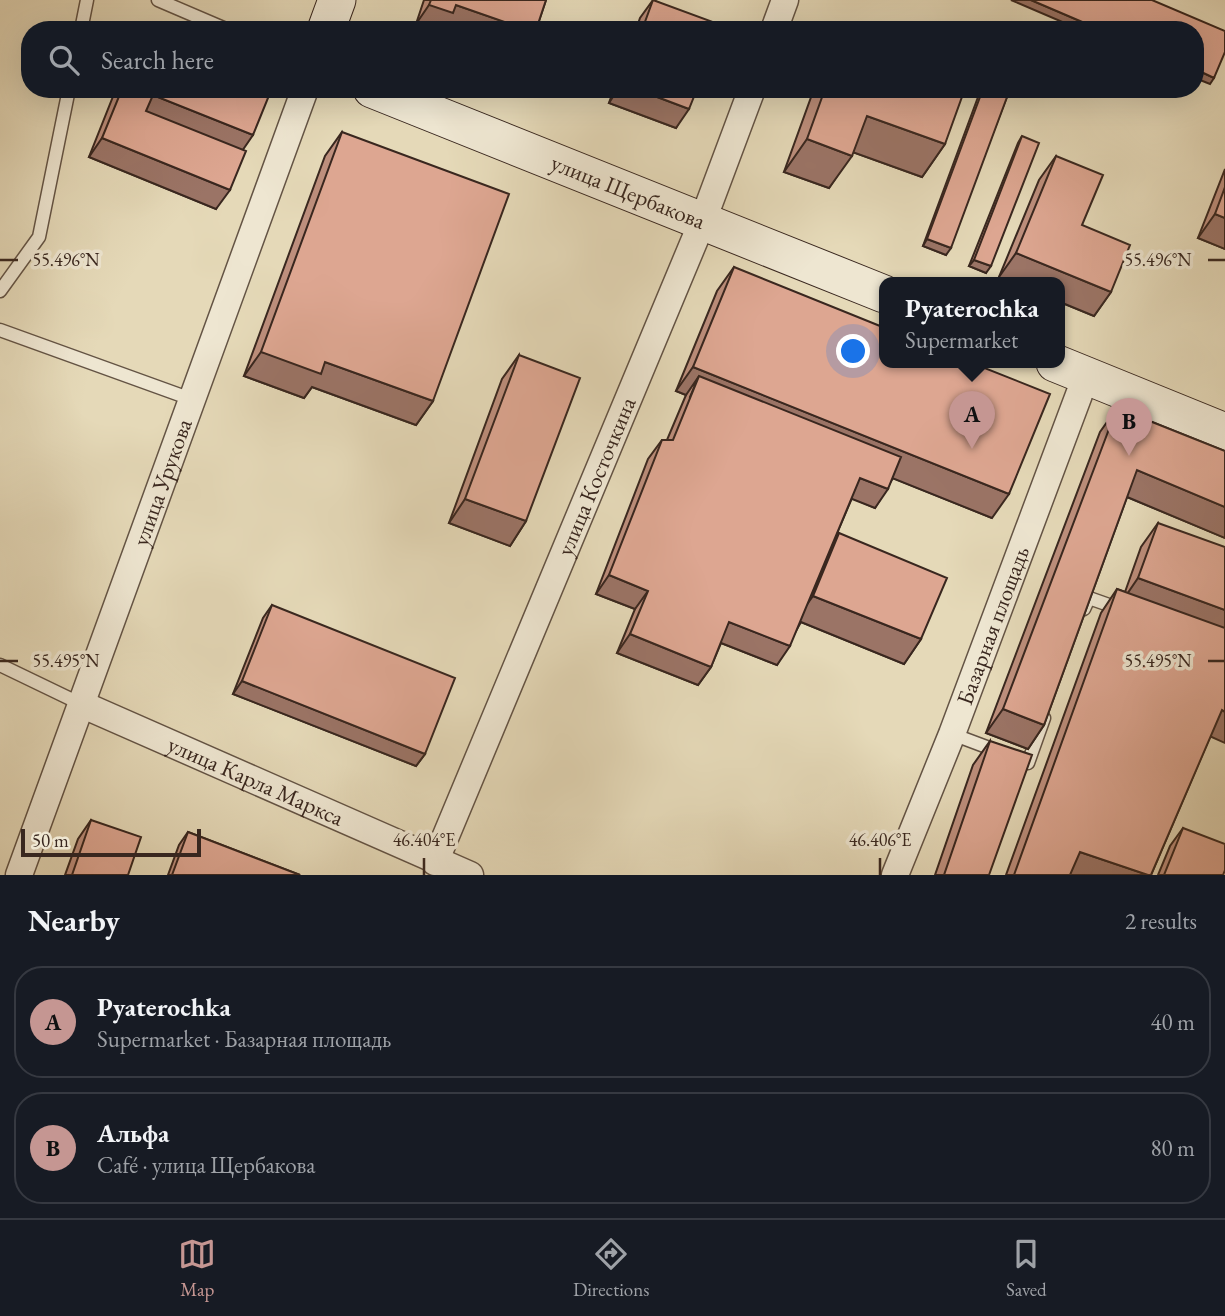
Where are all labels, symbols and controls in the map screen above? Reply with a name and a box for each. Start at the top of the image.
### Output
search box [21,21,1204,98]
icon: search [45,41,83,79]
text: Search here [101,43,214,77]
street label: улица Щербакова [547,147,710,236]
text: 55.496°N [33,248,100,271]
text: 55.496°N [1125,248,1192,271]
popup [879,277,1065,368]
text: Pyaterochka [905,291,1039,325]
text: Supermarket [905,325,1018,355]
your location [836,334,870,368]
pin: A [949,391,995,449]
street label: улица Косточкина [550,392,643,560]
pin: B [1106,398,1152,456]
street label: улица Урукова [125,414,199,550]
street label: Базарная площадь [949,542,1036,709]
text: 55.495°N [33,649,100,672]
text: 55.495°N [1125,649,1192,672]
street label: улица Карла Маркса [163,729,349,833]
scale bar [21,826,201,858]
text: 50 m [32,828,69,853]
text: 46.404°E [393,828,455,851]
text: 46.406°E [849,828,911,851]
text: Nearby [28,901,120,940]
text: 2 results [1125,906,1197,936]
text: Pyaterochka [97,990,231,1024]
text: A [45,1007,61,1037]
text: 40 m [1150,1007,1195,1037]
text: Supermarket · Базарная площадь [97,1024,391,1054]
text: Альфа [97,1116,169,1150]
text: B [46,1133,60,1163]
text: 80 m [1150,1133,1195,1163]
text: Café · улица Щербакова [97,1150,315,1180]
tab: Map [178,1235,216,1302]
tab: Directions [573,1235,649,1302]
tab: Saved [1006,1235,1047,1302]

